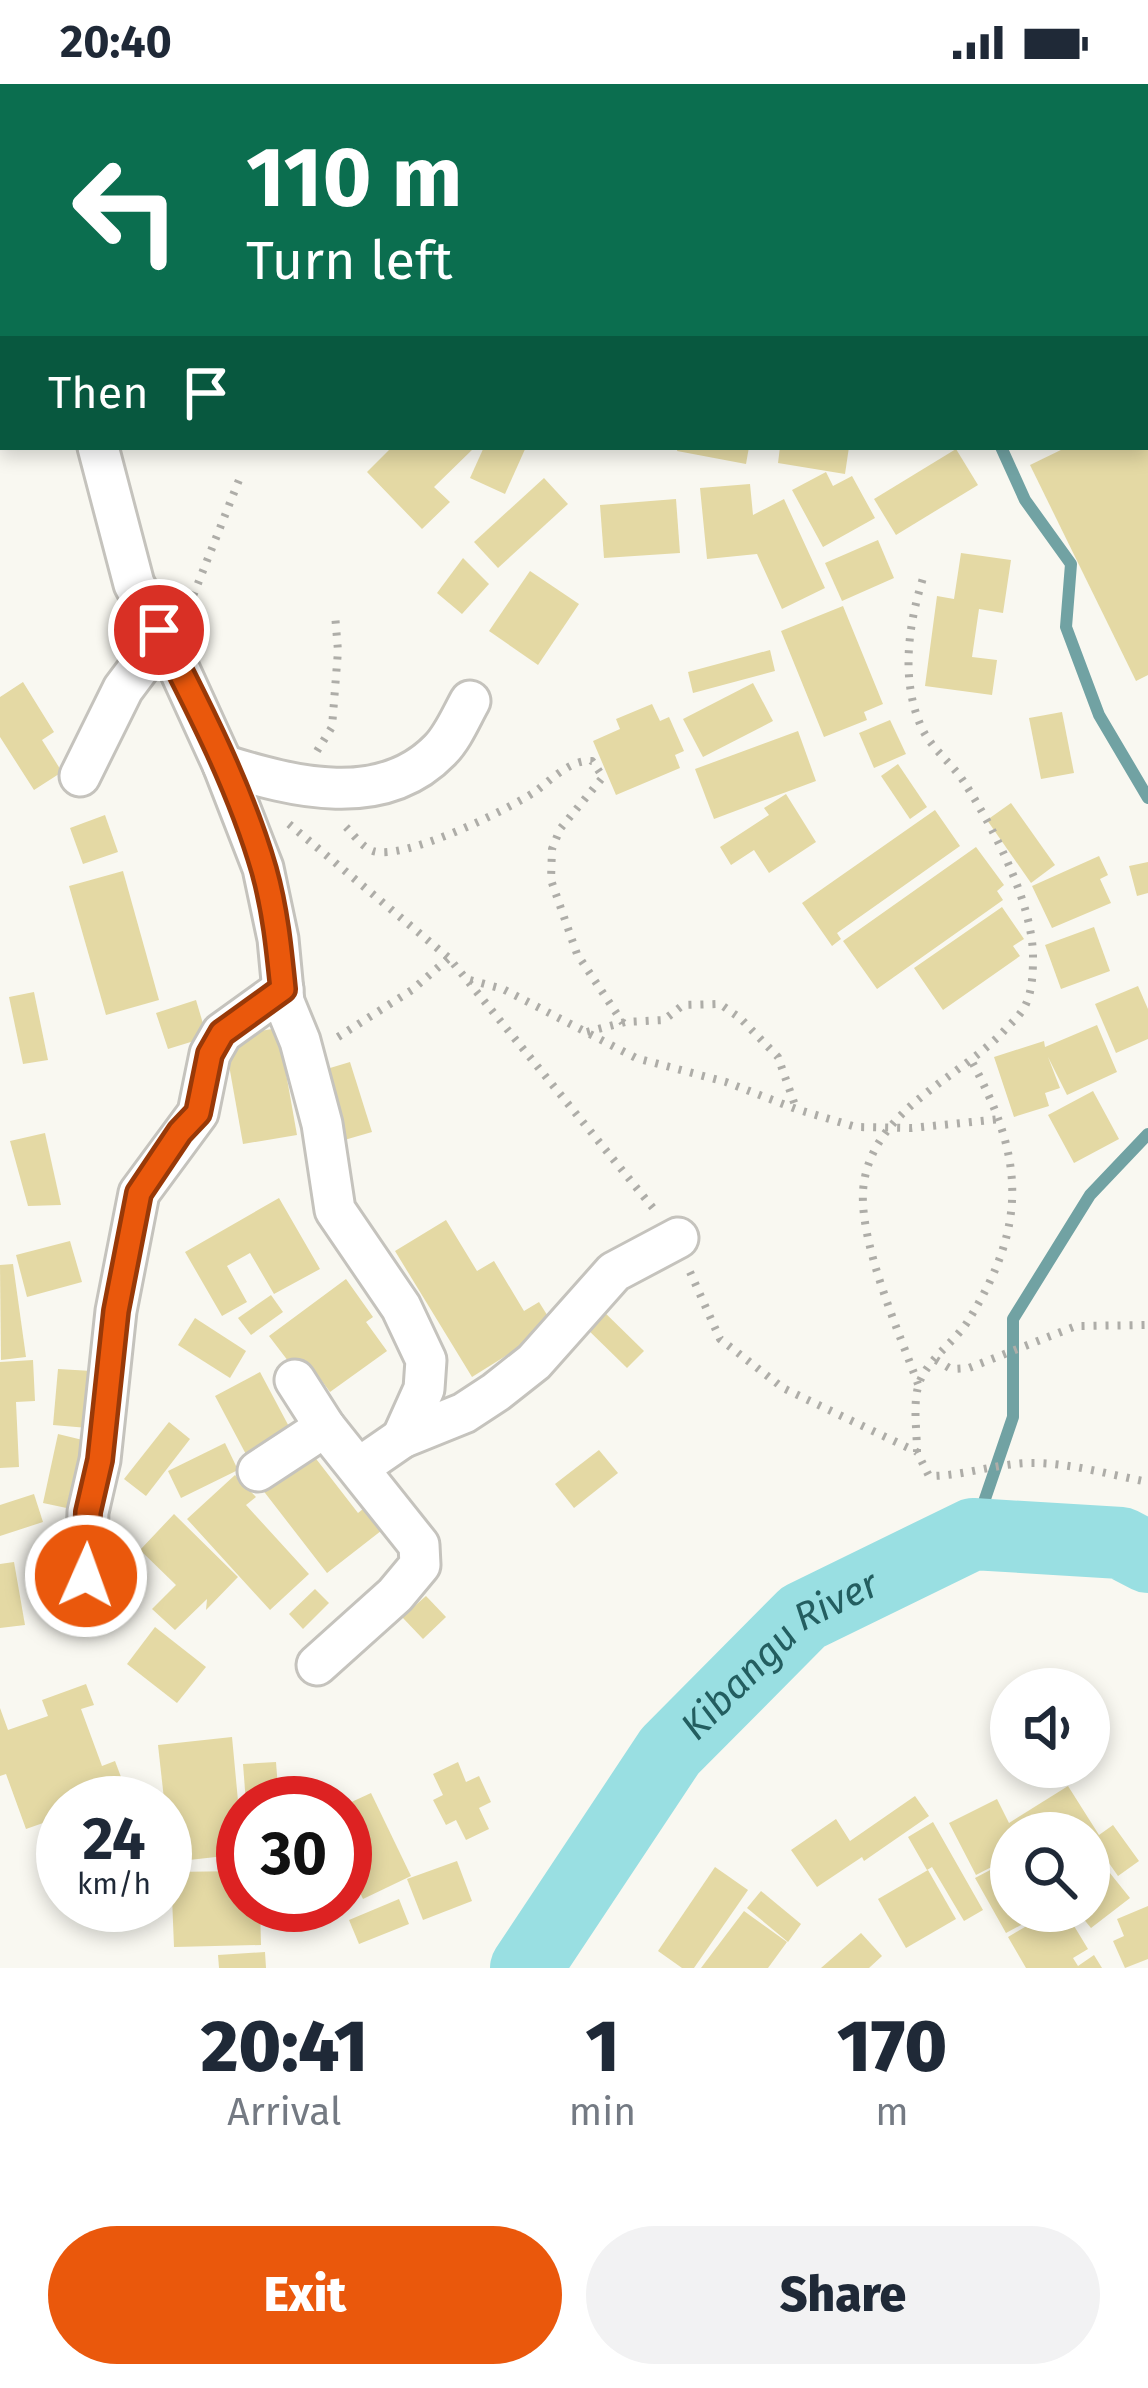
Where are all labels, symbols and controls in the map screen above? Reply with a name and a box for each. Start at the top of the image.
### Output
text: 20:40 [60,15,172,69]
text: 110 m [246,127,462,228]
icon: left [48,132,204,288]
text: Turn left [246,229,453,293]
icon: arrive [173,360,239,426]
text: Then [48,366,149,420]
pin [108,579,210,681]
icon: arrive [126,597,192,663]
position arrow [23,1513,149,1639]
water label: Kibangu River [672,1560,887,1749]
map controls [990,1668,1110,1932]
button: sound [990,1668,1110,1788]
speed limit sign: 30 [216,1776,372,1932]
text: 24 [82,1803,146,1875]
button: search [990,1812,1110,1932]
text: km/h [77,1866,151,1902]
text: 20:41 [201,2004,368,2090]
text: 1 [585,2004,620,2090]
text: 170 [837,2004,947,2090]
text: Arrival [227,2089,342,2135]
text: min [569,2089,636,2135]
text: m [875,2089,909,2135]
button: Exit [48,2226,562,2364]
button: Share [586,2226,1100,2364]

